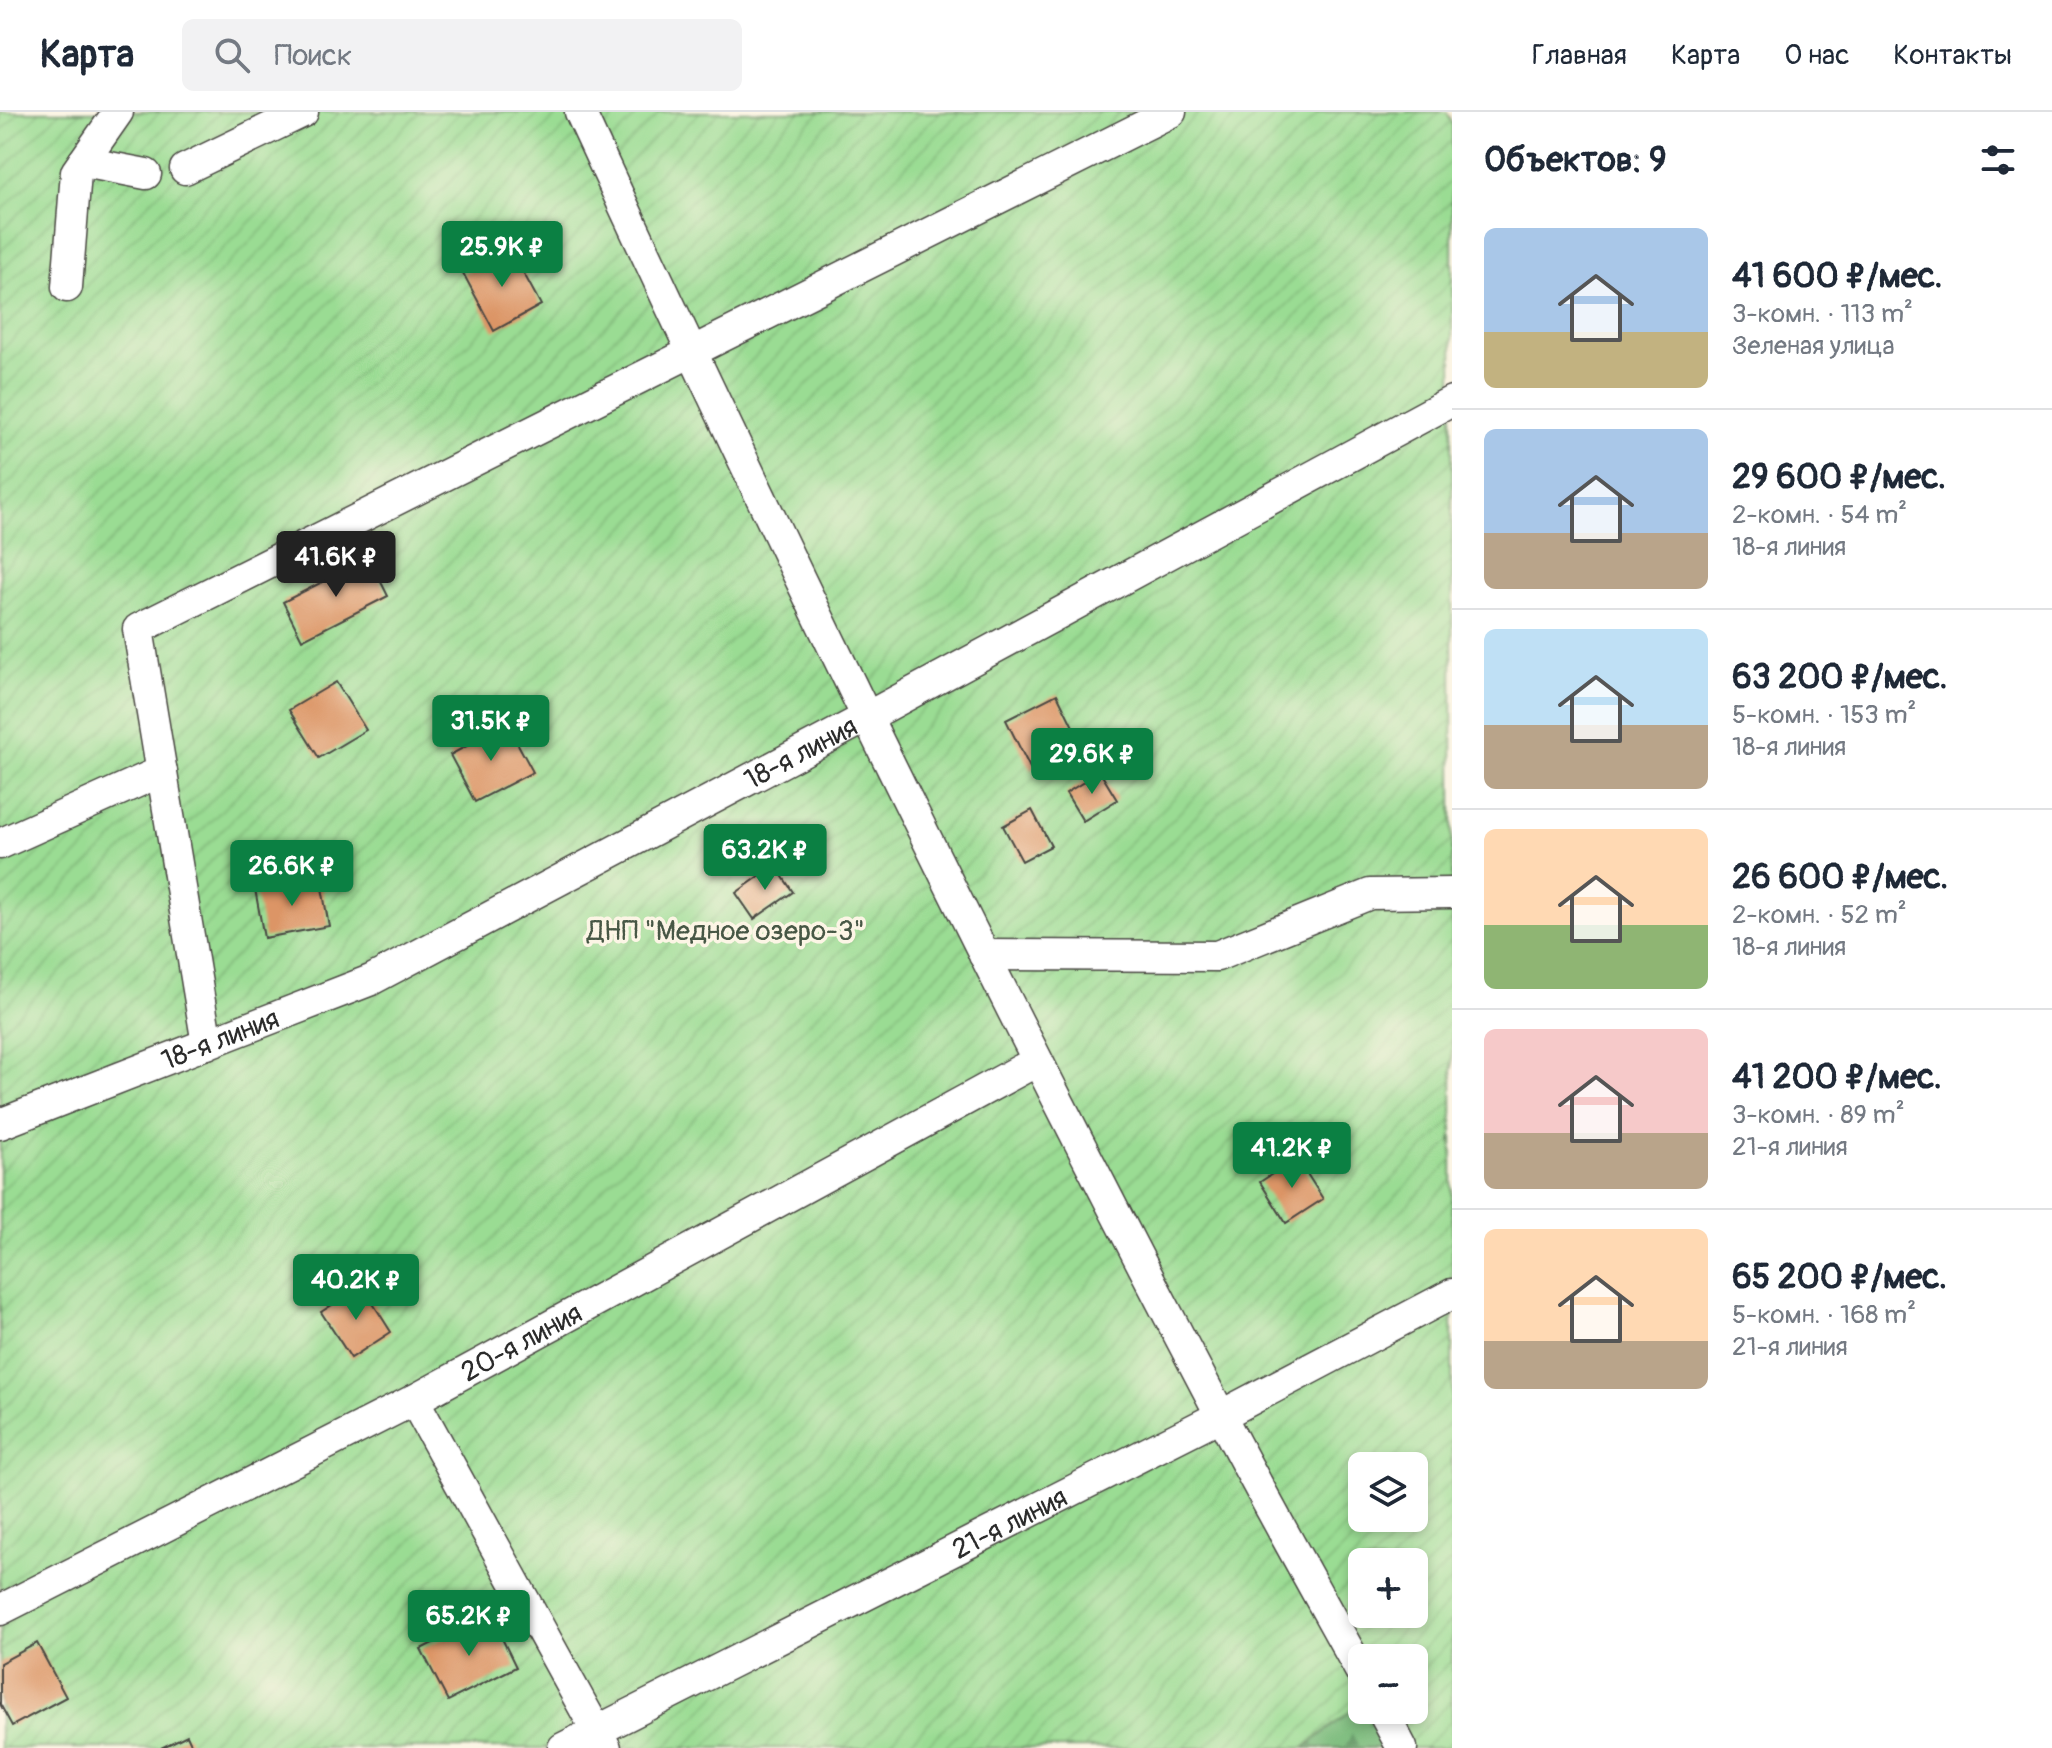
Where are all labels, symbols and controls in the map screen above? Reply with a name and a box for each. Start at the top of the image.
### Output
search box [182,19,742,91]
text: Карта [40,31,134,79]
icon: search [210,33,254,77]
text: Поиск [274,37,352,74]
text: Главная [1532,38,1627,73]
text: Карта [1671,38,1740,73]
text: О нас [1784,38,1849,73]
text: Контакты [1893,38,2012,73]
icon: filters [1976,138,2020,182]
text: Объектов: 9 [1484,139,1666,182]
pin: 25.9K ₽ [428,221,576,289]
text: 25.9K ₽ [460,231,544,263]
text: 41 600 ₽/мес. [1732,255,1943,298]
icon: home [1548,260,1644,356]
text: 3-комн. · 113 m² [1732,298,1913,330]
text: Зеленая улица [1732,330,1895,362]
text: 29 600 ₽/мес. [1732,456,1946,499]
icon: home [1548,461,1644,557]
text: 2-комн. · 54 m² [1732,499,1907,531]
pin: 41.6K ₽ [262,531,410,599]
text: 18-я линия [1732,531,1846,563]
text: 41.6K ₽ [295,541,378,573]
text: 63 200 ₽/мес. [1732,656,1947,699]
icon: home [1548,661,1644,757]
pin: 31.5K ₽ [417,695,565,763]
text: 5-комн. · 153 m² [1732,699,1916,731]
text: 31.5K ₽ [450,705,532,737]
street label: 18-я линия [739,709,864,798]
pin: 29.6K ₽ [1018,728,1166,796]
text: 18-я линия [1732,731,1846,763]
text: 29.6K ₽ [1049,738,1135,770]
pin: 63.2K ₽ [691,824,839,892]
text: 63.2K ₽ [722,834,808,866]
pin: 26.6K ₽ [218,840,366,908]
text: 26.6K ₽ [248,850,336,882]
text: 26 600 ₽/мес. [1732,856,1948,899]
icon: home [1548,861,1644,957]
text: 2-комн. · 52 m² [1732,899,1907,931]
park label: ДНП "Медное озеро-3" [586,914,865,949]
text: 18-я линия [1732,931,1846,963]
street label: 18-я линия [157,1001,284,1079]
text: 41 200 ₽/мес. [1732,1056,1942,1099]
icon: home [1548,1061,1644,1157]
text: 3-комн. · 89 m² [1732,1099,1905,1131]
pin: 41.2K ₽ [1218,1122,1366,1190]
text: 21-я линия [1732,1131,1848,1163]
text: 41.2K ₽ [1251,1132,1333,1164]
pin: 40.2K ₽ [282,1254,430,1322]
text: 65 200 ₽/мес. [1732,1256,1947,1299]
icon: home [1548,1261,1644,1357]
text: 40.2K ₽ [311,1264,401,1296]
street label: 20-я линия [455,1296,588,1390]
text: 5-комн. · 168 m² [1732,1299,1916,1331]
text: 21-я линия [1732,1331,1848,1363]
map controls [1348,1452,1428,1724]
button: layers [1348,1452,1428,1532]
street label: 21-я линия [946,1480,1073,1568]
button: + [1348,1548,1428,1628]
pin: 65.2K ₽ [395,1590,543,1658]
text: 65.2K ₽ [426,1600,512,1632]
button: − [1348,1644,1428,1724]

